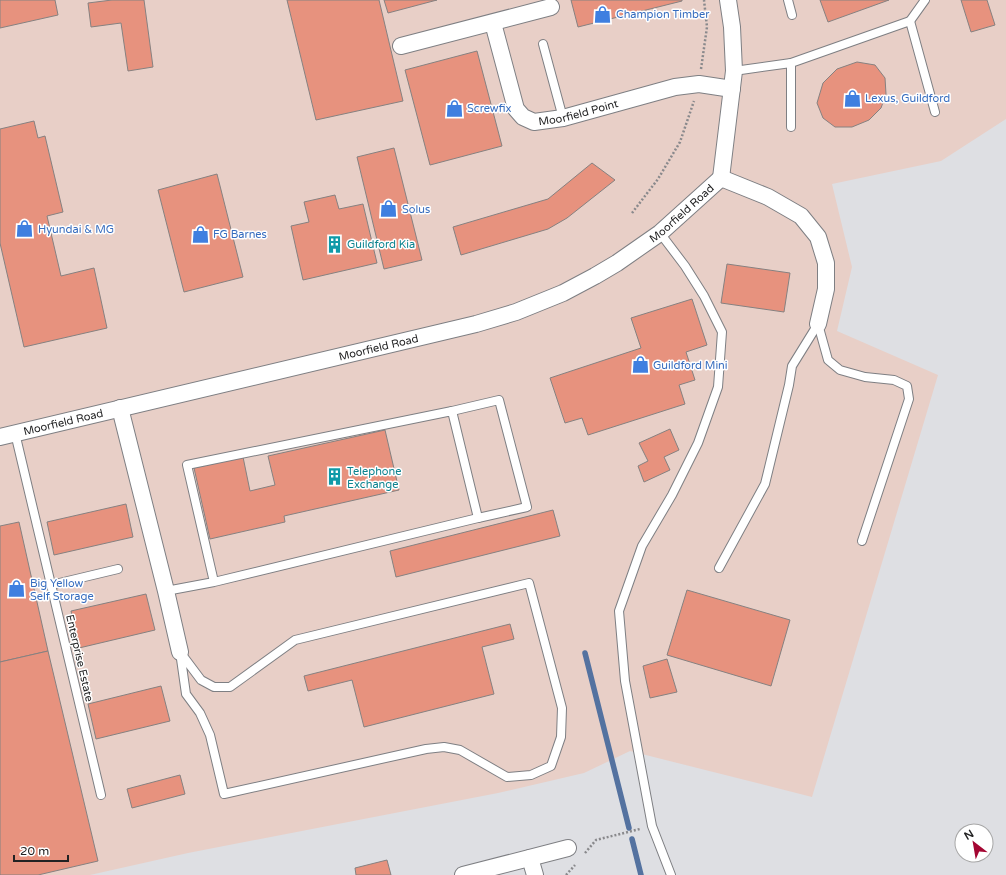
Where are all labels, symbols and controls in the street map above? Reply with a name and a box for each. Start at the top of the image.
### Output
shop icon: Champion Timber [593,4,613,24]
place label: Champion Timber [616,8,710,21]
shop icon: Lexus, Guildford [842,88,862,108]
place label: Lexus, Guildford [865,92,950,105]
street label: Moorfield Point [538,97,620,128]
shop icon: Screwfix [444,98,464,118]
place label: Screwfix [467,102,512,115]
street label: Moorfield Road [647,182,717,245]
shop icon: Solus [379,199,399,219]
place label: Solus [402,203,430,216]
shop icon: Hyundai & MG [15,219,35,239]
place label: Hyundai & MG [38,223,114,236]
shop icon: FG Barnes [190,224,210,244]
place label: FG Barnes [213,228,267,241]
building icon: Guildford Kia [324,234,344,254]
place label: Guildford Kia [347,238,415,251]
street label: Moorfield Road [337,332,420,363]
shop icon: Guildford Mini [630,355,650,375]
place label: Guildford Mini [653,359,728,372]
street label: Moorfield Road [22,407,105,438]
place label: Telephone Exchange [347,465,401,491]
building icon: Telephone Exchange [324,467,344,487]
place label: Big Yellow Self Storage [30,577,94,603]
shop icon: Big Yellow Self Storage [7,579,27,599]
street label: Enterprise Estate [63,613,96,703]
north arrow [954,823,994,863]
text: N [962,827,976,843]
scale bar [14,837,68,863]
text: 20 m [20,844,49,858]

